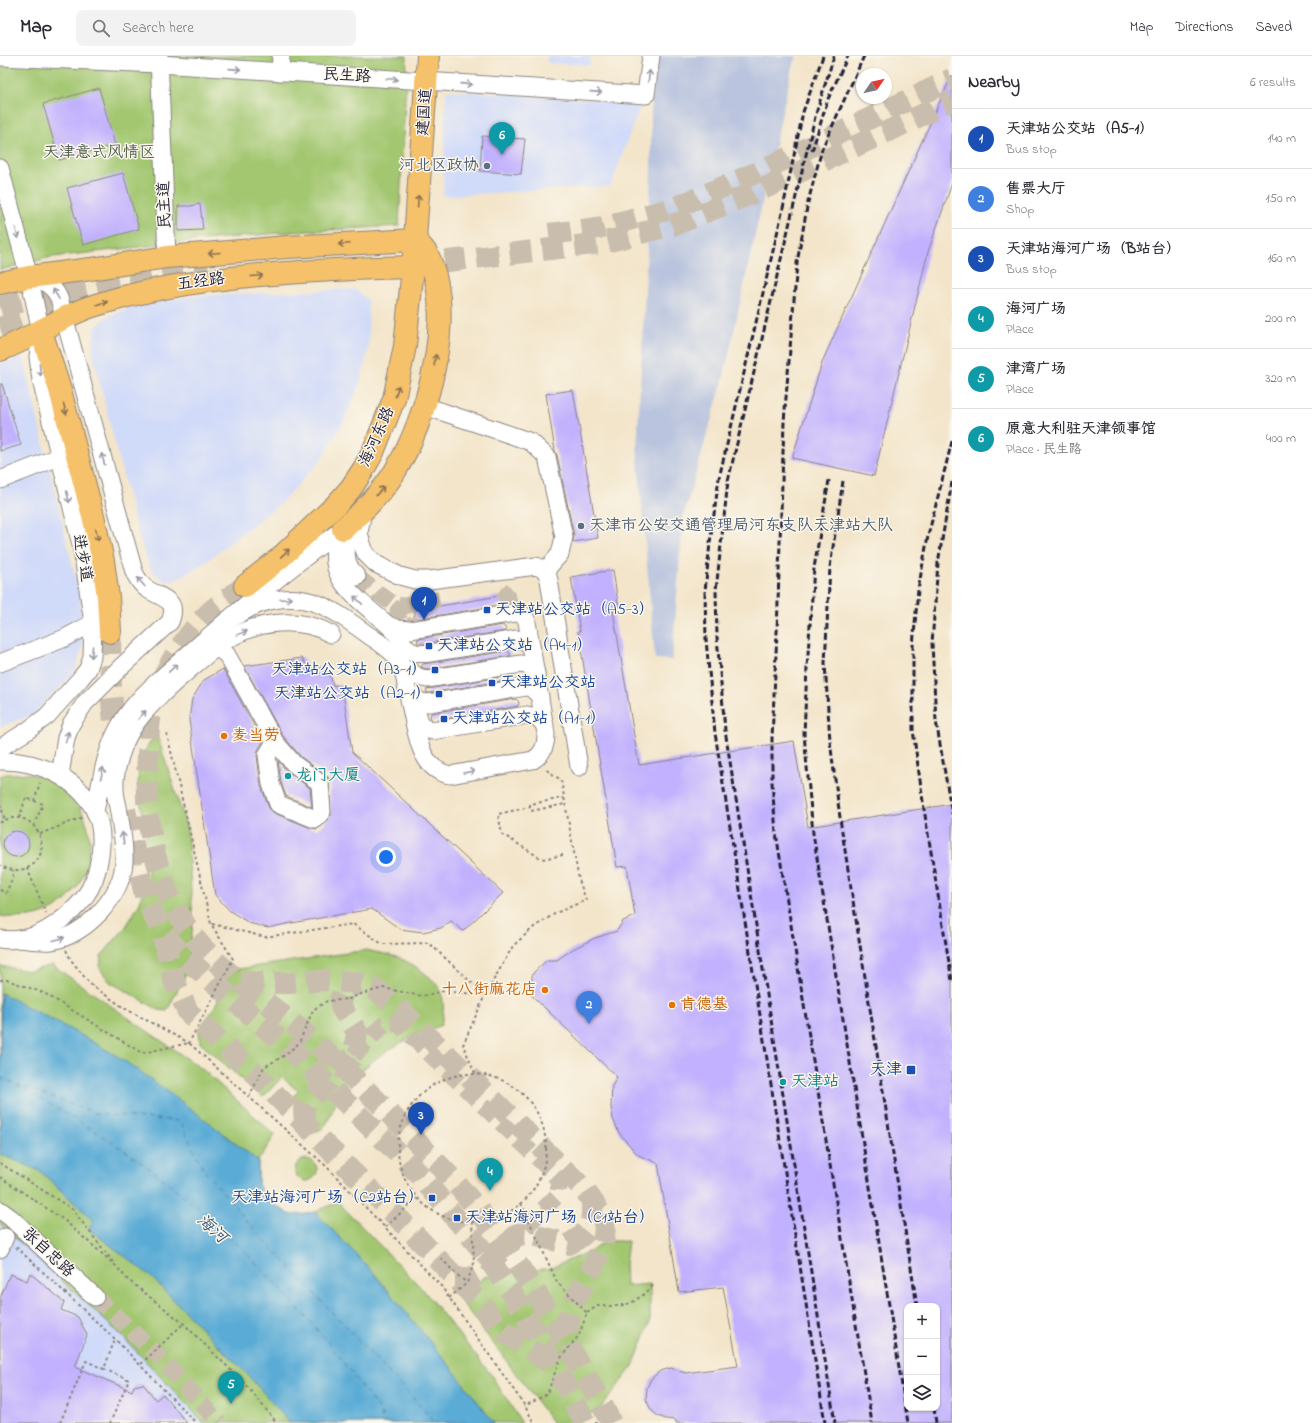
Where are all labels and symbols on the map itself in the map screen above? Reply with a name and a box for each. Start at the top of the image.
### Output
street label: 民生路 [322,63,372,89]
one-way arrow [228,66,241,73]
north arrow [856,68,892,104]
one-way arrow [645,70,653,83]
one-way arrow [385,76,398,83]
one-way arrow [459,80,472,87]
street label: 建国道 [411,87,439,137]
one-way arrow [589,89,602,96]
pin: 6 [489,122,515,155]
park label: 天津意式风情区 [43,141,155,165]
place label: 河北区政协 [399,154,479,178]
marker: 河北区政协 [482,161,492,171]
street label: 民主道 [152,181,178,229]
one-way arrow [414,195,421,208]
one-way arrow [14,226,21,239]
one-way arrow [338,240,351,247]
one-way arrow [208,249,221,257]
street label: 五经路 [176,267,226,297]
one-way arrow [250,272,263,279]
one-way arrow [52,289,60,300]
one-way arrow [95,299,108,306]
one-way arrow [431,354,439,367]
one-way arrow [36,363,43,376]
one-way arrow [393,385,401,398]
one-way arrow [62,402,69,415]
street label: 海河东路 [353,403,401,471]
one-way arrow [99,453,106,466]
one-way arrow [375,487,384,497]
one-way arrow [65,490,73,503]
place label: 天津市公安交通管理局河东支队天津站大队 [589,514,893,538]
marker: 天津市公安交通管理局河东支队天津站大队 [576,521,586,531]
one-way arrow [94,528,102,541]
street label: 进步道 [66,532,98,584]
one-way arrow [280,548,291,557]
one-way arrow [137,577,146,588]
pin: 1 [411,587,437,620]
one-way arrow [353,595,363,605]
one-way arrow [279,596,292,603]
place label: 天津站公交站（A5-3） [495,598,655,622]
marker: 天津站公交站（A5-3） [482,605,492,615]
one-way arrow [235,629,247,636]
place label: 天津站公交站（A4-1） [437,634,593,658]
marker: 天津站公交站（A4-1） [424,641,434,651]
one-way arrow [88,645,96,658]
place label: 天津站公交站（A3-1） [271,658,427,682]
one-way arrow [168,663,178,673]
marker: 天津站公交站（A3-1） [430,665,440,675]
place label: 天津站公交站 [500,671,596,695]
marker: 天津站公交站 [487,678,497,688]
place label: 天津站公交站（A2-1） [274,682,431,706]
marker: 天津站公交站（A2-1） [434,689,444,699]
place label: 天津站公交站（A1-1） [452,707,606,731]
one-way arrow [137,710,146,720]
marker: 天津站公交站（A1-1） [439,714,449,724]
place label: 麦当劳 [232,724,280,748]
one-way arrow [64,731,71,744]
marker: 麦当劳 [219,731,229,741]
place label: 龙门大厦 [296,764,360,788]
one-way arrow [99,767,107,780]
one-way arrow [462,768,475,776]
marker: 龙门大厦 [283,771,293,781]
one-way arrow [119,832,127,845]
your location [376,847,396,867]
one-way arrow [52,935,65,942]
place label: 十八街麻花店 [441,978,537,1002]
marker: 十八街麻花店 [540,985,550,995]
pin: 2 [576,991,602,1024]
place label: 肯德基 [680,993,728,1017]
marker: 肯德基 [667,1000,677,1010]
place label: 天津 [870,1058,902,1082]
marker: 天津 [905,1064,917,1076]
place label: 天津站 [791,1070,839,1094]
marker: 天津站 [778,1077,788,1087]
pin: 3 [408,1102,434,1135]
pin: 4 [477,1158,503,1191]
place label: 天津站海河广场（C2站台） [231,1186,424,1210]
marker: 天津站海河广场（C2站台） [427,1193,437,1203]
place label: 天津站海河广场（C1站台） [465,1206,655,1230]
water label: 海河 [191,1208,235,1252]
marker: 天津站海河广场（C1站台） [452,1213,462,1223]
street label: 张自忠路 [16,1222,80,1284]
pin: 5 [218,1371,244,1404]

